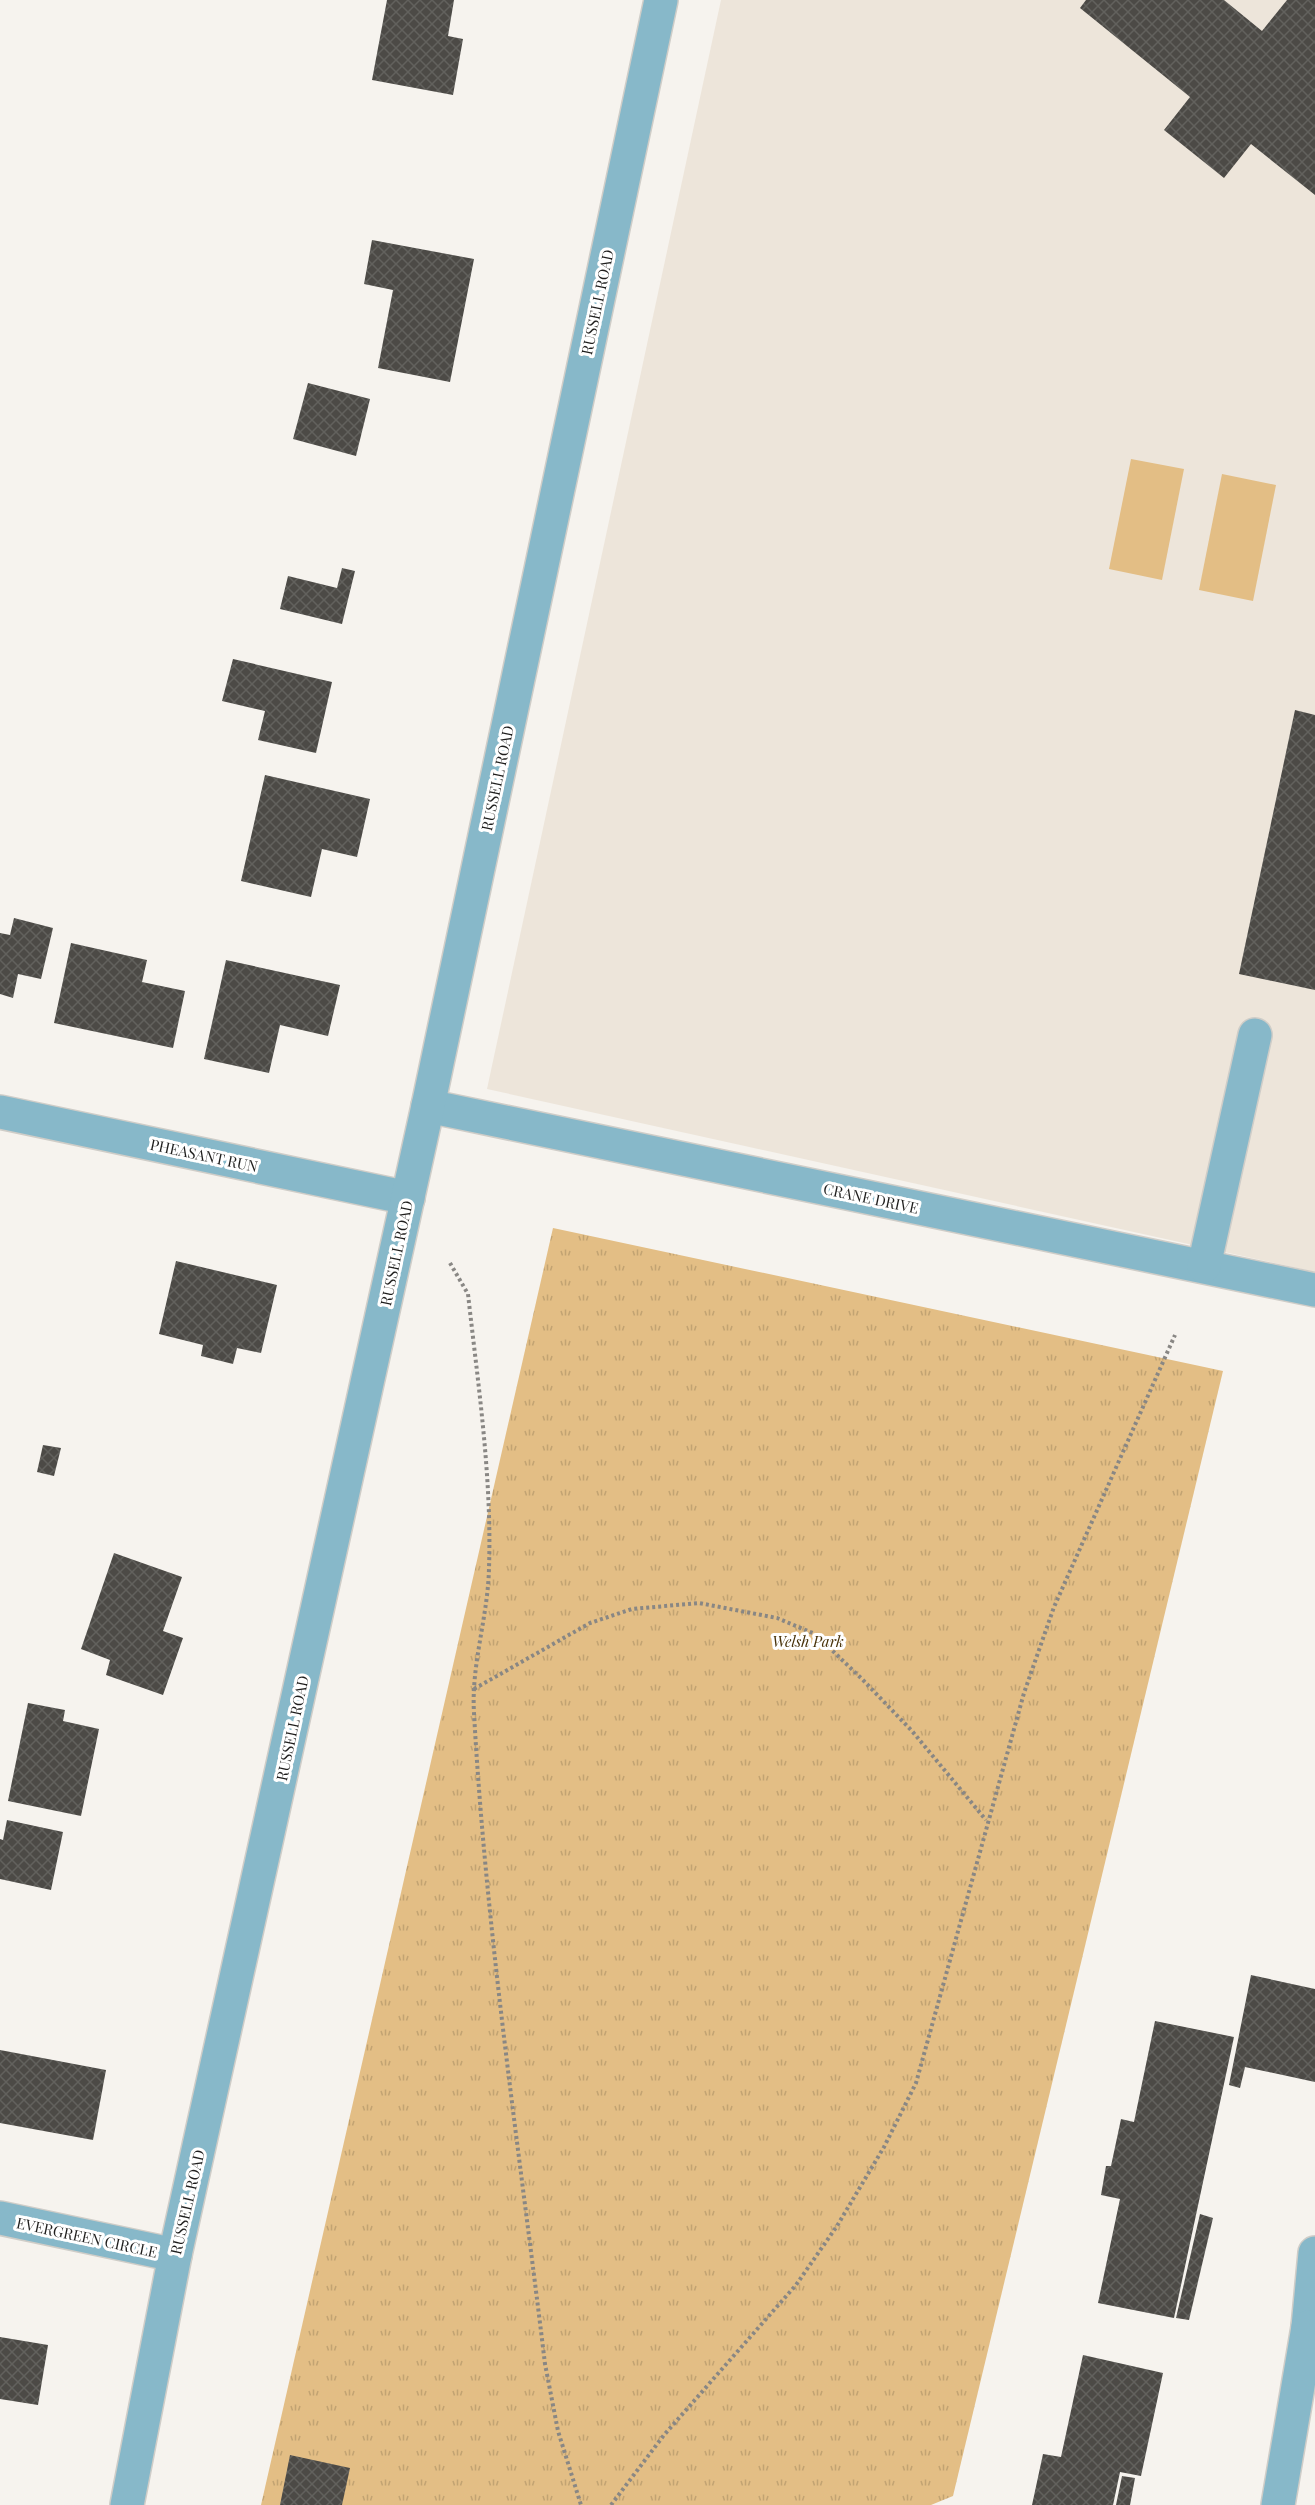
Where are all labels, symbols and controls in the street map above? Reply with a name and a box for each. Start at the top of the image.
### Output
street label: RUSSELL ROAD [576,247,618,356]
street label: RUSSELL ROAD [476,723,518,832]
street label: PHEASANT RUN [148,1134,260,1176]
street label: CRANE DRIVE [822,1178,920,1218]
street label: RUSSELL ROAD [375,1198,417,1307]
park label: Welsh Park [772,1631,844,1651]
street label: RUSSELL ROAD [271,1673,313,1782]
street label: RUSSELL ROAD [165,2147,209,2256]
street label: EVERGREEN CIRCLE [15,2212,159,2262]

